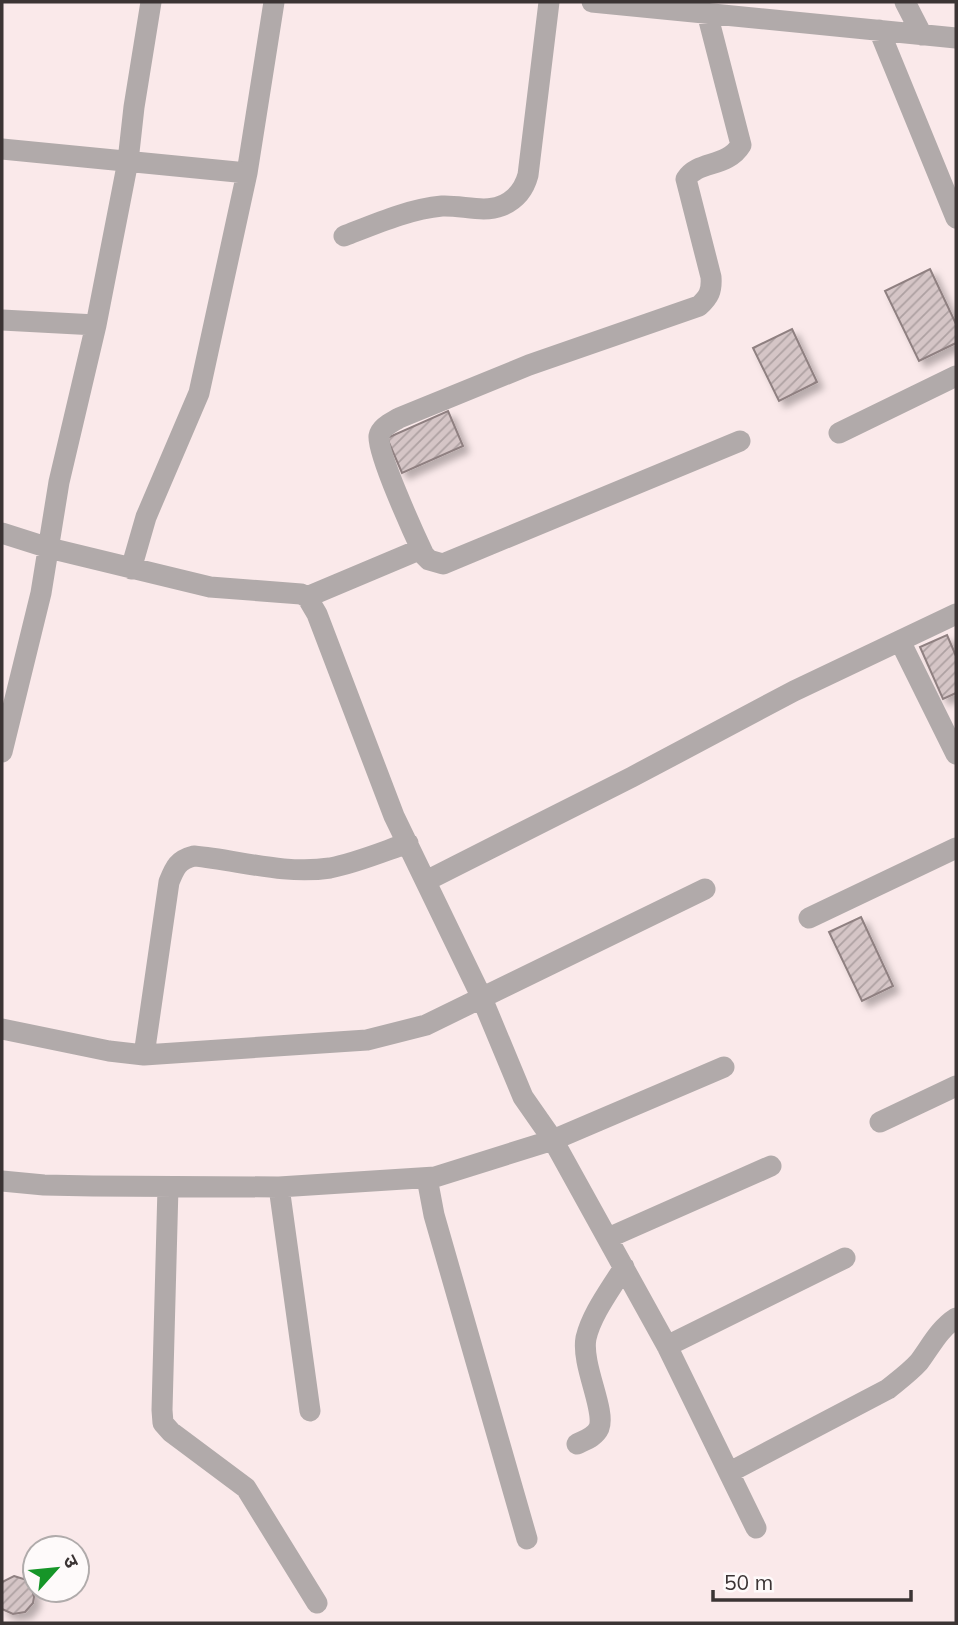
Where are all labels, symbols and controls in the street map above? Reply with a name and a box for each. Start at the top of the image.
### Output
north arrow [21,1534,91,1604]
text: उ [58,1551,85,1572]
scale bar [713,1558,911,1602]
text: 50 m [724,1569,773,1595]

